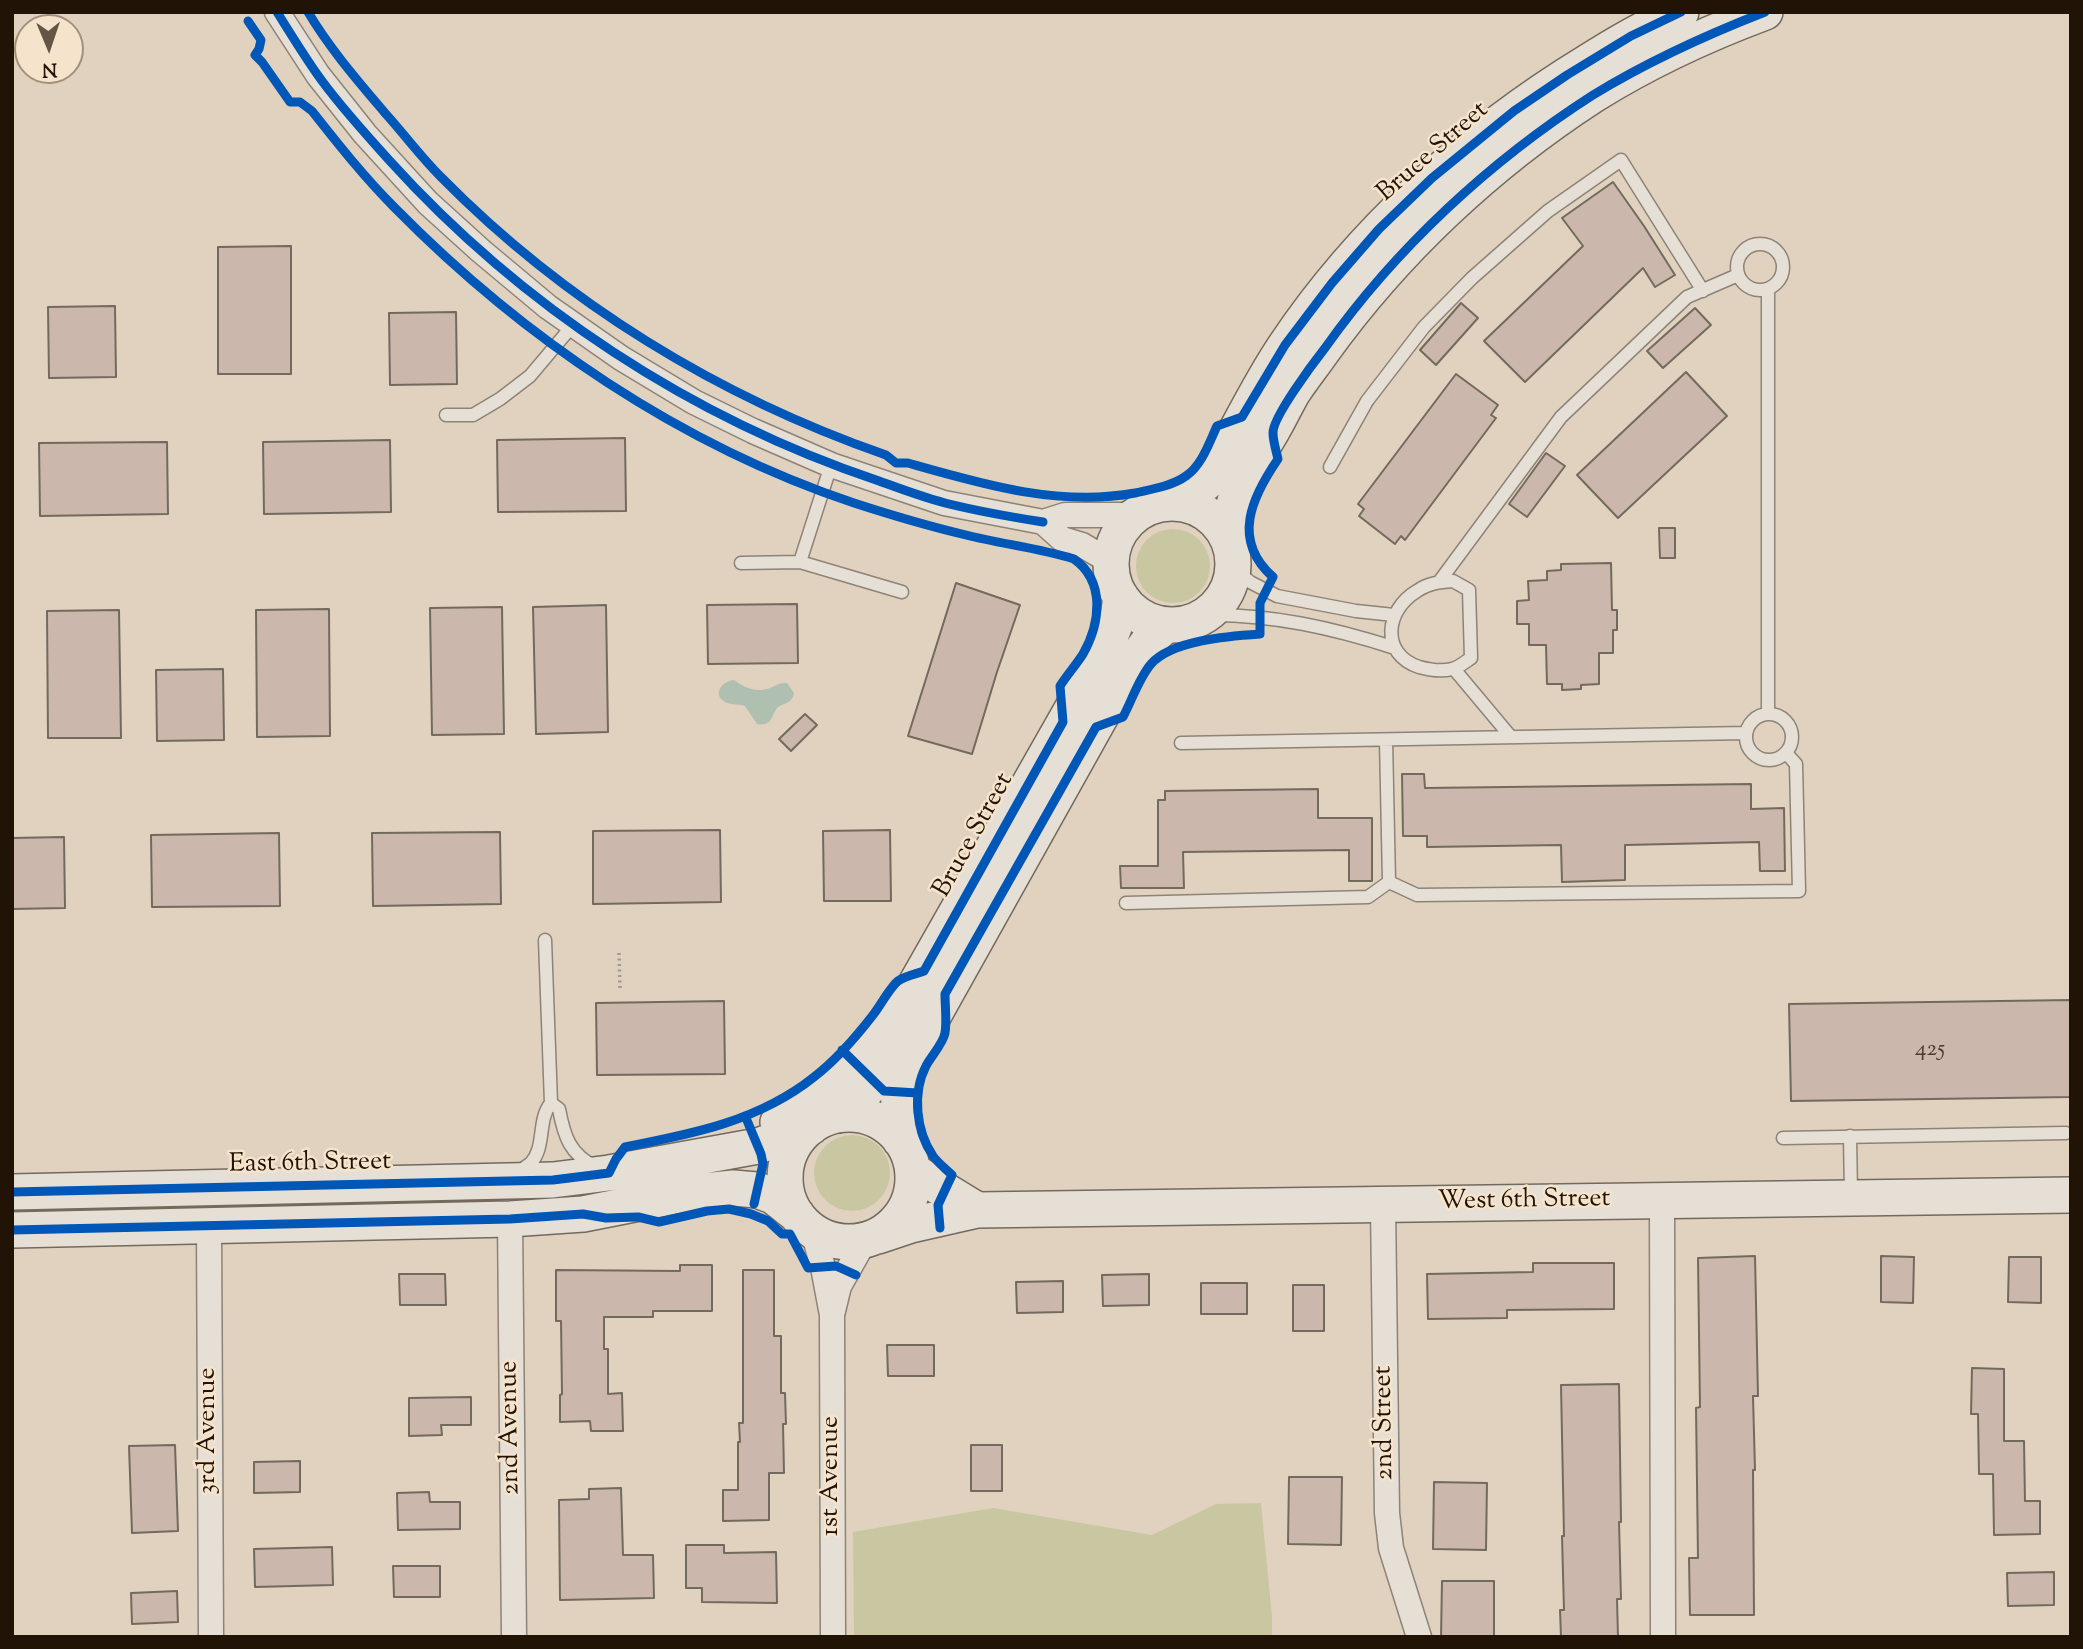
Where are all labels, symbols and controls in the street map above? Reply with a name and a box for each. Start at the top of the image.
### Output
north arrow [14,14,84,84]
text: N [42,55,58,82]
street label: Bruce Street [1372,96,1496,210]
street label: Bruce Street [928,768,1022,904]
house number: 425 [1915,1037,1945,1065]
street label: East 6th Street [229,1148,391,1182]
street label: West 6th Street [1437,1185,1611,1219]
street label: 2nd Avenue [495,1361,529,1495]
street label: 2nd Street [1369,1365,1403,1481]
street label: 3rd Avenue [194,1367,226,1495]
street label: 1st Avenue [817,1416,849,1536]

